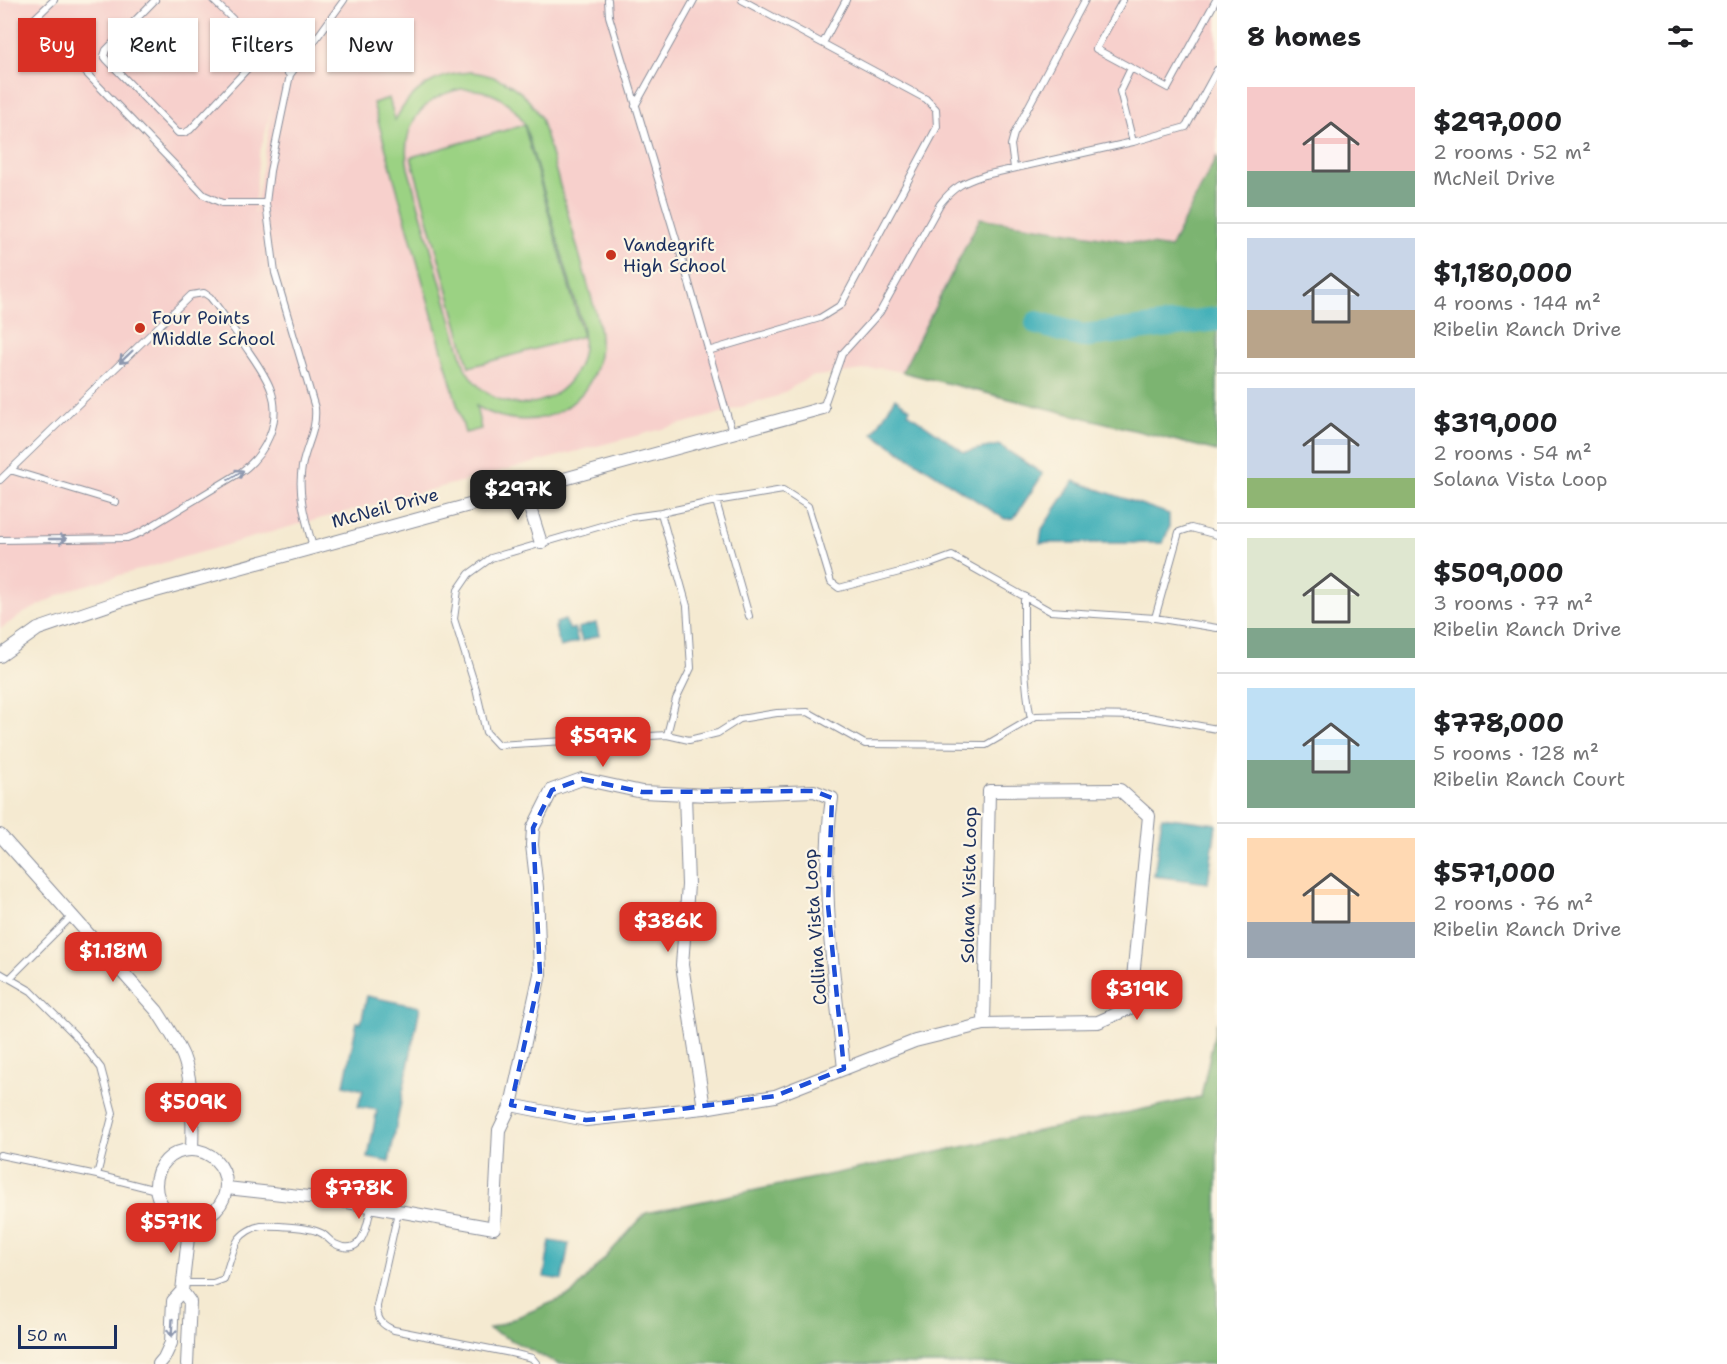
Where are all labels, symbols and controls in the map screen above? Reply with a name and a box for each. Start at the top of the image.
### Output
chip: Buy [18,18,96,72]
chip: Rent [108,18,198,72]
chip: Filters [210,18,315,72]
chip: New [327,18,414,72]
text: 8 homes [1247,19,1361,54]
icon: filters [1664,20,1697,53]
text: $297,000 [1433,104,1562,139]
icon: home [1295,111,1367,183]
text: 2 rooms · 52 m² [1433,139,1591,165]
text: McNeil Drive [1433,165,1555,191]
place label: Vandegrift High School [623,233,726,278]
marker: Vandegrift High School [604,248,618,262]
text: $1,180,000 [1433,255,1573,290]
icon: home [1295,262,1367,334]
text: 4 rooms · 144 m² [1433,290,1601,316]
place label: Four Points Middle School [152,306,276,351]
text: Ribelin Ranch Drive [1433,316,1622,342]
marker: Four Points Middle School [133,321,147,335]
one-way arrow [119,349,134,364]
text: $319,000 [1433,405,1558,440]
icon: home [1295,412,1367,484]
text: 2 rooms · 54 m² [1433,440,1592,466]
text: Solana Vista Loop [1433,466,1608,492]
one-way arrow [227,468,244,480]
pin: $297K [476,470,560,521]
text: $297K [484,476,552,502]
street label: McNeil Drive [329,482,441,534]
one-way arrow [48,533,68,545]
text: $509,000 [1433,555,1564,590]
icon: home [1295,562,1367,634]
text: 3 rooms · 77 m² [1433,590,1593,616]
text: Ribelin Ranch Drive [1433,616,1622,642]
text: $778,000 [1433,705,1564,740]
icon: home [1295,712,1367,784]
pin: $597K [561,717,645,768]
text: $597K [569,723,637,749]
text: 5 rooms · 128 m² [1433,740,1599,766]
text: Ribelin Ranch Court [1433,766,1625,792]
street label: Solana Vista Loop [956,806,982,964]
street label: Collina Vista Loop [798,848,832,1006]
text: $571,000 [1433,855,1556,890]
icon: home [1295,862,1367,934]
text: 2 rooms · 76 m² [1433,890,1593,916]
pin: $386K [626,902,710,953]
text: $386K [633,908,703,934]
text: Ribelin Ranch Drive [1433,916,1622,942]
pin: $1.18M [64,932,162,983]
text: $1.18M [79,938,147,964]
pin: $319K [1095,970,1179,1021]
text: $319K [1105,976,1169,1002]
pin: $509K [151,1083,235,1134]
text: $509K [159,1089,227,1115]
pin: $778K [317,1169,401,1220]
text: $778K [325,1175,393,1201]
pin: $571K [129,1203,213,1254]
text: $571K [140,1209,202,1235]
one-way arrow [166,1317,177,1337]
scale bar [18,1322,117,1350]
text: 50 m [27,1325,67,1346]

